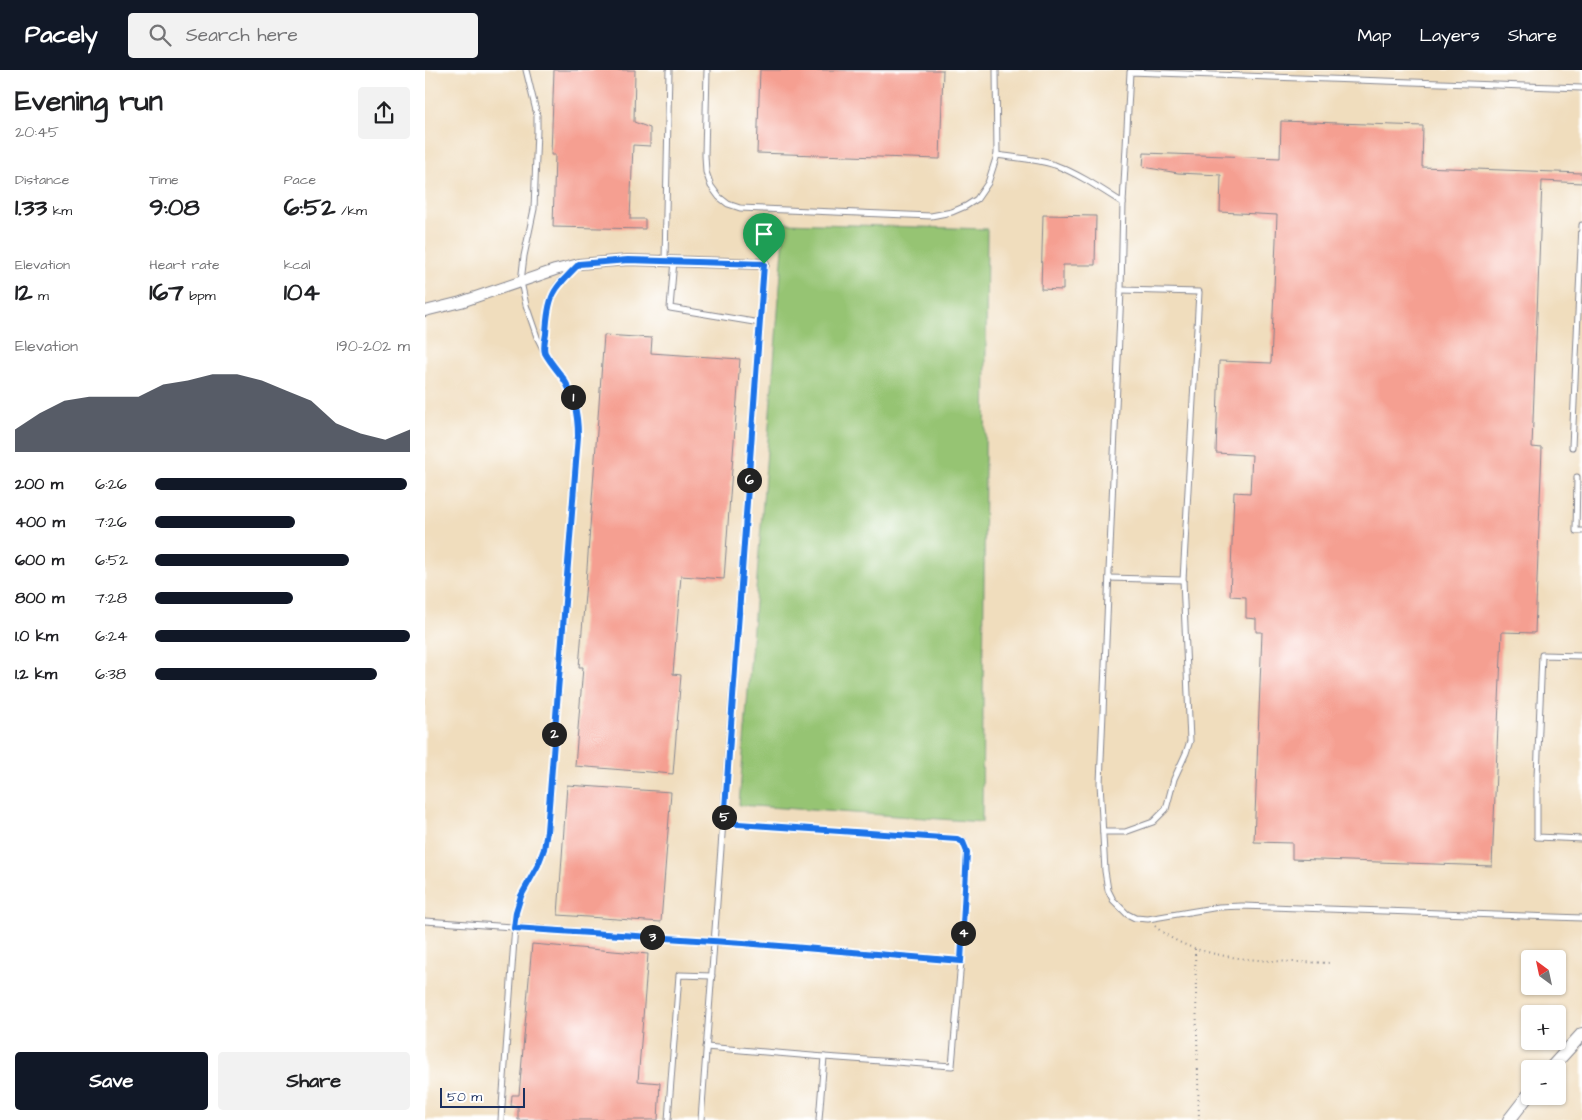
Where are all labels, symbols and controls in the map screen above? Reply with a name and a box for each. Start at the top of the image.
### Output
search box [128,13,478,58]
text: Pacely [25,18,98,52]
icon: search [146,21,174,49]
text: Search here [186,22,298,49]
text: Map [1357,23,1391,48]
text: Layers [1419,23,1480,48]
text: Share [1508,23,1557,48]
text: Evening run [15,82,163,121]
button: share [358,87,410,139]
text: 20:45 [15,121,59,143]
text: Distance [15,170,69,190]
text: Time [149,170,179,190]
text: Pace [284,170,316,190]
text: 1.33 [15,190,47,225]
text: 9:08 [149,190,200,225]
text: 6:52 [284,190,336,225]
text: km [47,201,72,221]
text: /km [336,201,367,221]
pin [743,213,785,264]
icon: arrive [750,220,778,248]
text: Elevation [15,255,70,275]
text: Heart rate [149,255,220,275]
text: kcal [284,255,310,275]
text: 12 [15,275,33,310]
text: 167 [149,275,184,310]
text: 104 [284,275,320,310]
text: m [33,286,49,306]
text: bpm [184,286,216,306]
text: Elevation [15,335,78,357]
text: 190–202 m [337,335,410,357]
pin: 1 [561,384,585,410]
text: 1 [573,387,574,407]
pin: 6 [737,468,761,492]
text: 6 [745,470,754,490]
text: 200 m [15,473,63,495]
text: 6:26 [95,473,127,495]
text: 400 m [15,511,65,533]
text: 7:26 [95,511,127,533]
text: 600 m [15,549,64,571]
text: 6:52 [95,549,128,571]
text: 800 m [15,587,64,609]
text: 7:28 [95,587,127,609]
text: 1.0 km [15,625,58,647]
text: 6:24 [95,625,128,647]
text: 1.2 km [15,663,57,685]
text: 6:38 [95,663,126,685]
pin: 2 [541,722,567,746]
text: 2 [550,724,559,744]
pin: 5 [711,804,737,830]
text: 5 [720,807,729,827]
pin: 4 [951,920,975,946]
text: 4 [959,923,968,943]
pin: 3 [639,924,665,950]
text: 3 [649,927,656,947]
north arrow [1521,950,1566,995]
map controls [1521,950,1566,1105]
button: + [1521,1005,1566,1050]
button: Save [15,1052,208,1110]
button: Share [218,1052,410,1110]
button: − [1521,1060,1566,1105]
scale bar [440,1085,525,1108]
text: 50 m [447,1087,482,1107]

